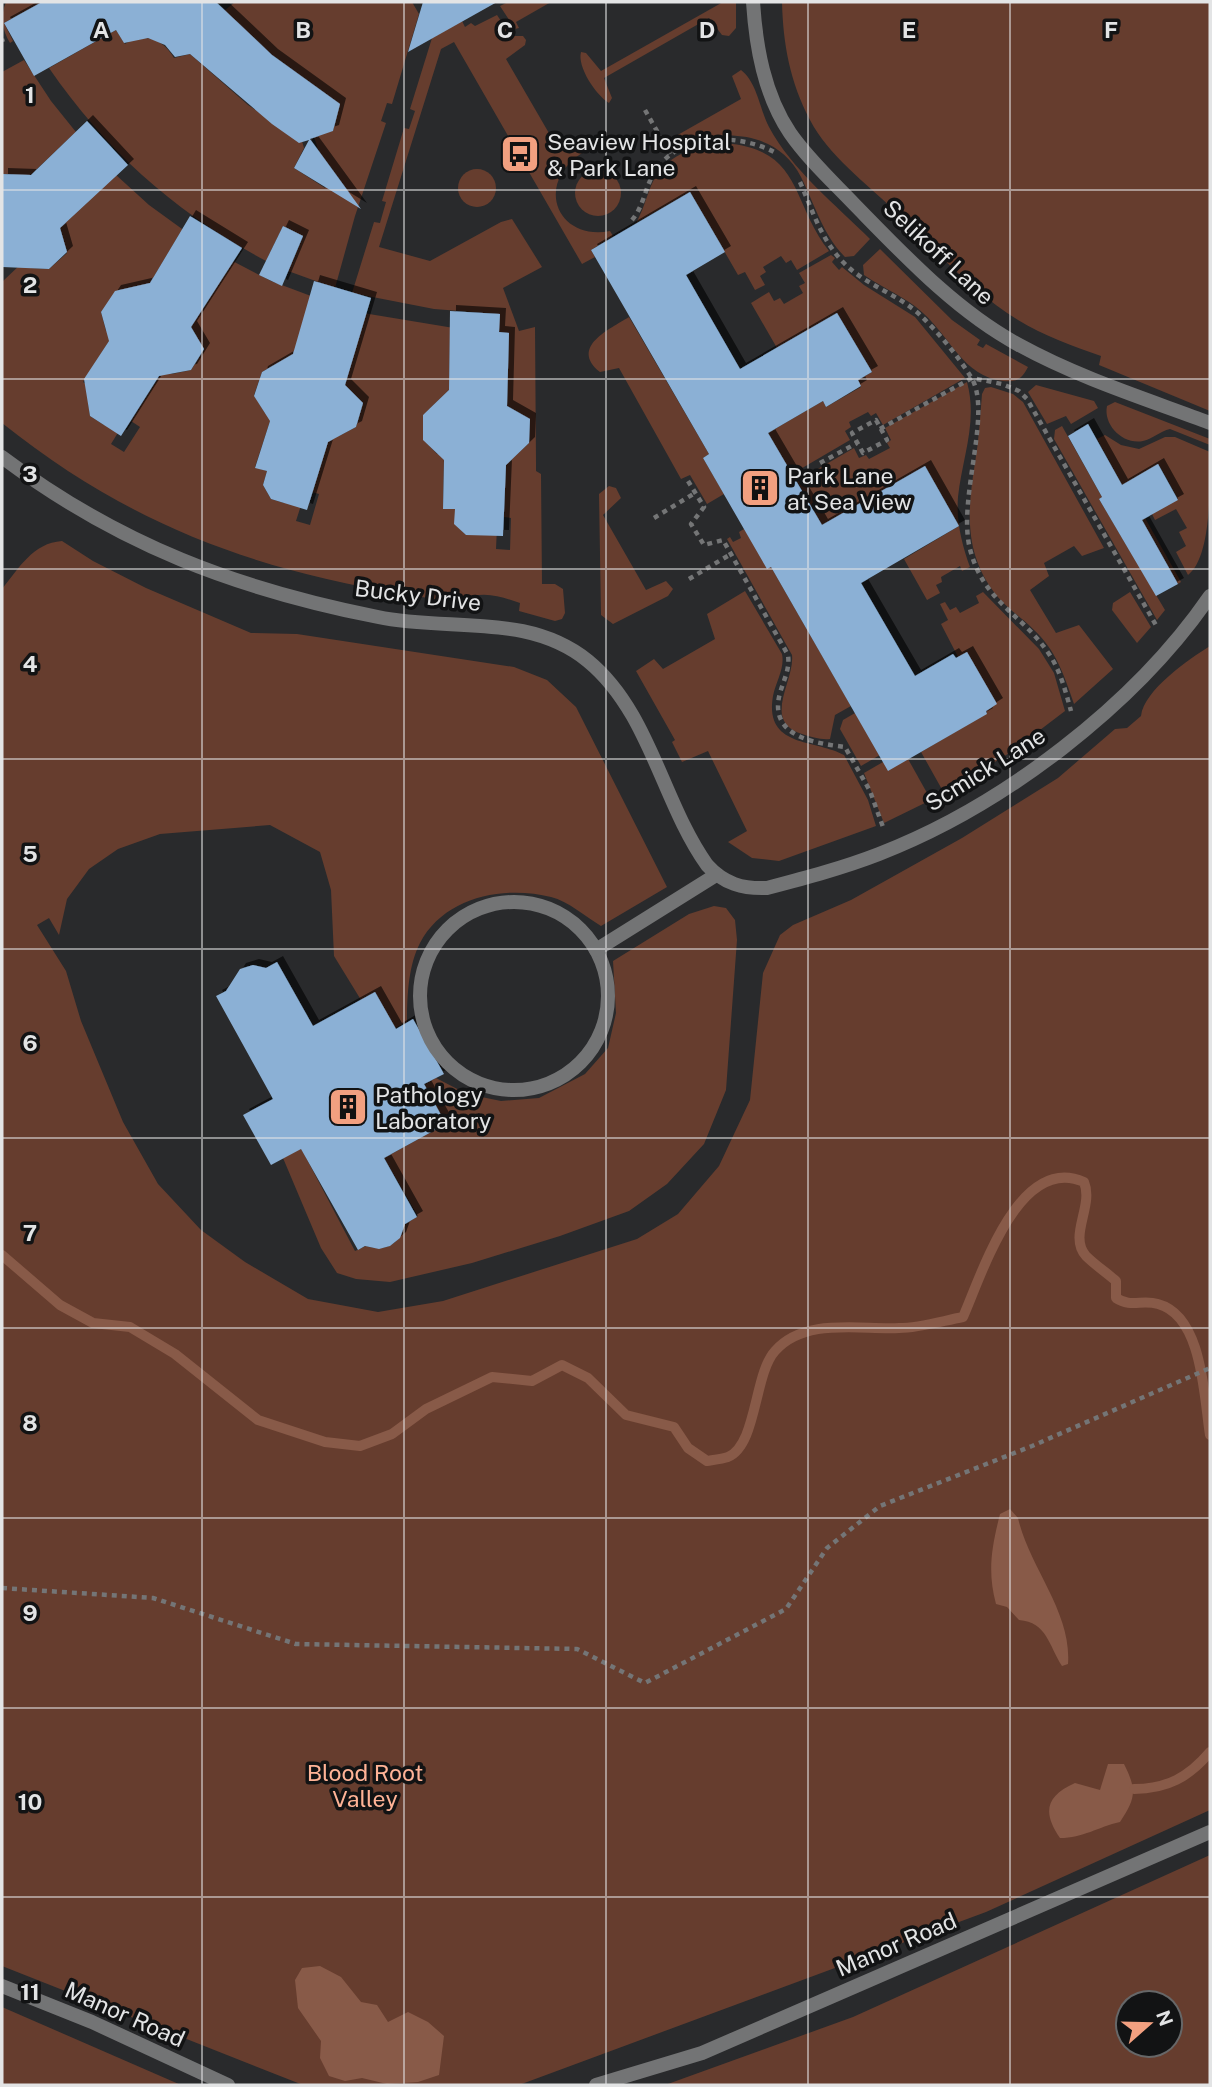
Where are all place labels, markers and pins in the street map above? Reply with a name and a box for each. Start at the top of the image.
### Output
place label: Seaview Hospital & Park Lane [547,128,731,181]
bus stop icon: Seaview Hospital & Park Lane [499,133,541,175]
place label: Park Lane at Sea View [787,462,912,515]
building icon: Park Lane at Sea View [739,467,781,509]
place label: Pathology Laboratory [375,1081,491,1134]
building icon: Pathology Laboratory [327,1086,369,1128]

